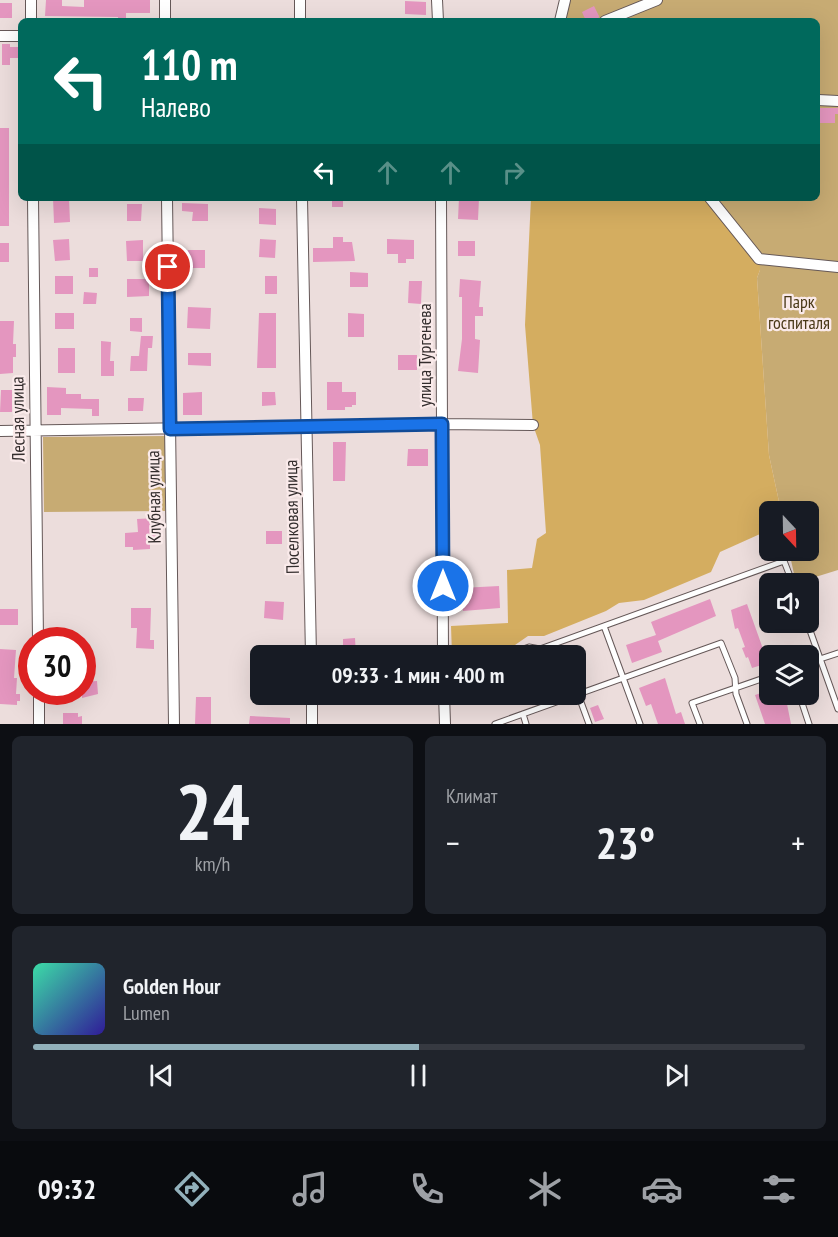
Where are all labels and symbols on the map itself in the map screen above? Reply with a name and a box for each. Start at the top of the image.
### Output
pin [142,241,193,292]
park label: Парк госпиталя [768,290,830,334]
street label: улица Тургенева [413,303,436,407]
street label: Лесная улица [5,376,30,463]
street label: Клубная улица [141,450,166,544]
street label: Поселковая улица [279,460,304,574]
north arrow [759,501,819,561]
position arrow [411,554,475,618]
speed limit sign: 30 [18,627,96,705]

